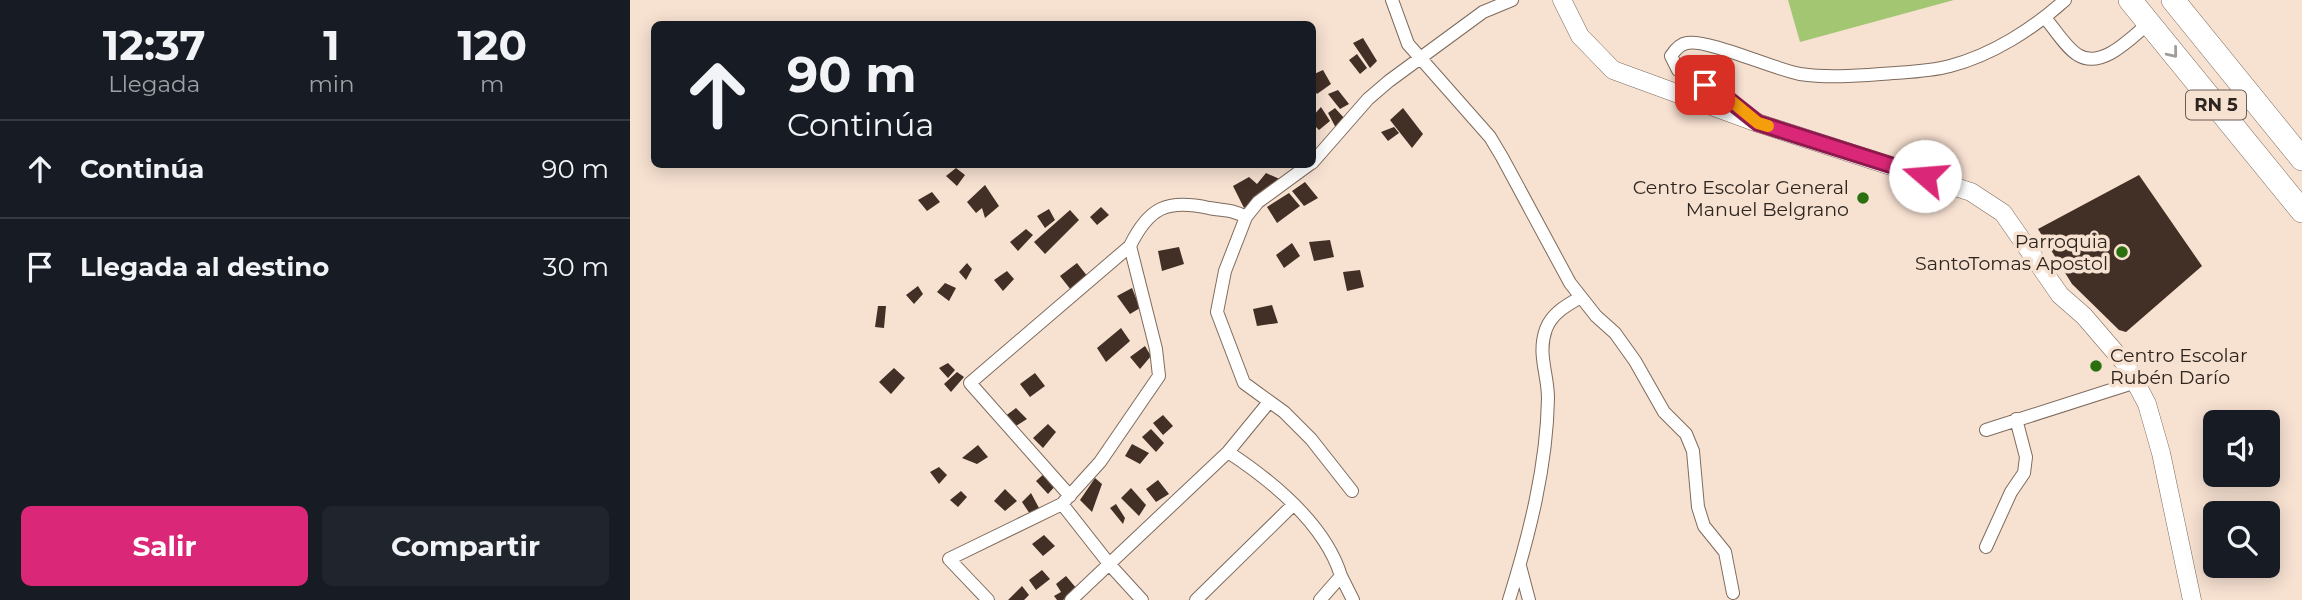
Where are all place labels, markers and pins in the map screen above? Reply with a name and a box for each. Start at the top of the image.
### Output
pin [1675,55,1735,115]
place label: Centro Escolar General Manuel Belgrano [1633,176,1849,221]
marker: Centro Escolar General Manuel Belgrano [1855,190,1871,206]
place label: Parroquia SantoTomas Apostol [1915,230,2108,275]
marker: Parroquia SantoTomas Apostol [2114,244,2130,260]
place label: Centro Escolar Rubén Darío [2110,344,2248,389]
marker: Centro Escolar Rubén Darío [2088,358,2104,374]

